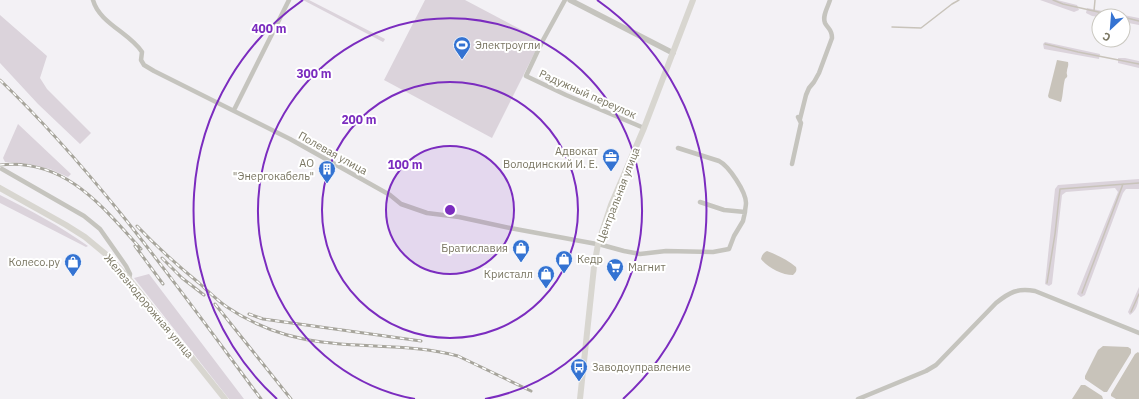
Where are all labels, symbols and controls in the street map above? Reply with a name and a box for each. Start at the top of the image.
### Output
north arrow [1091,8,1131,48]
text: 400 m [251,21,287,36]
text: С [1100,29,1113,45]
sports icon: Электроугли [452,35,472,60]
place label: Электроугли [475,38,540,52]
text: 300 m [296,66,332,81]
street label: Радужный переулок [537,66,639,122]
text: 200 m [341,112,377,127]
street label: Полевая улица [296,128,370,178]
place label: Адвокат Володинский И. Е. [503,144,598,171]
street label: Центральная улица [593,145,643,245]
office icon: Адвокат Володинский И. Е. [601,147,621,172]
place label: АО "Энергокабель" [233,156,314,183]
text: 100 m [387,157,423,172]
building icon: АО "Энергокабель" [317,159,337,184]
centre of rings [443,203,457,217]
shop icon: Братиславия [511,238,531,263]
place label: Братиславия [441,241,508,255]
shop icon: Кедр [554,249,574,274]
street label: Железнодорожная улица [101,251,197,361]
shop icon: Колесо.ру [63,252,83,277]
place label: Кедр [577,252,603,266]
place label: Колесо.ру [8,255,61,269]
supermarket icon: Магнит [605,257,625,282]
place label: Магнит [628,260,666,274]
shop icon: Кристалл [536,264,556,289]
place label: Кристалл [484,267,533,281]
bus stop icon: Заводоуправление [569,357,589,382]
place label: Заводоуправление [592,360,691,374]

